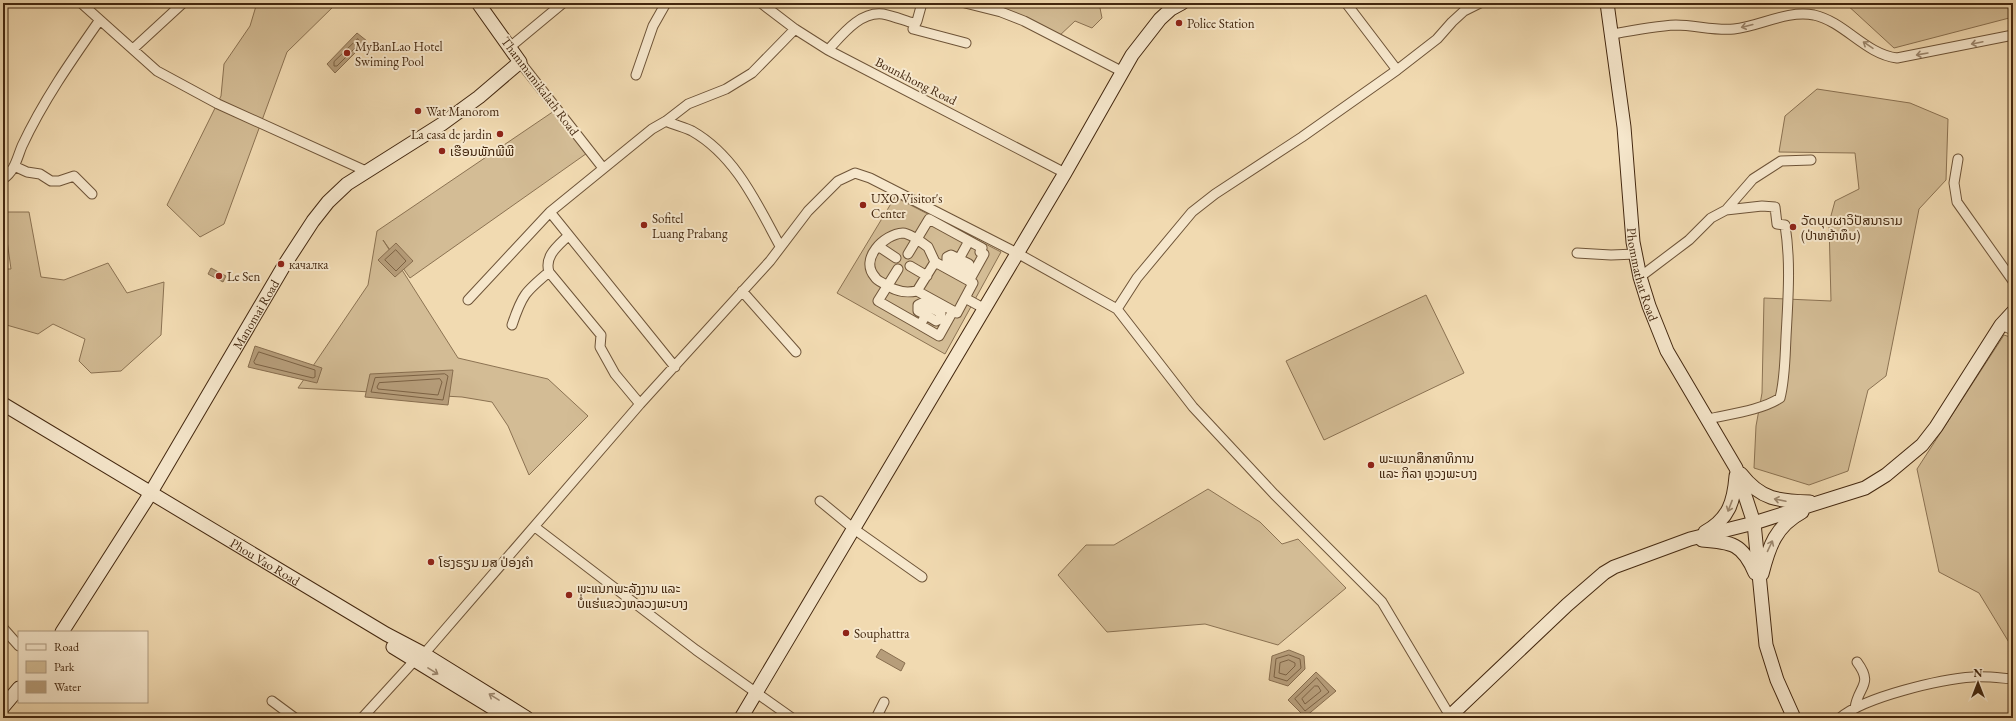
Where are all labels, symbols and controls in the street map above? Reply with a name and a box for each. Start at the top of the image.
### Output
place label: Police Station [1187,15,1255,32]
marker: Police Station [1174,18,1184,28]
one-way arrow [1741,22,1754,30]
street label: Thammamikalath Road [497,33,583,139]
place label: MyBanLao Hotel Swiming Pool [355,38,443,70]
one-way arrow [1971,39,1984,47]
one-way arrow [1862,41,1873,49]
marker: MyBanLao Hotel Swiming Pool [342,48,352,58]
one-way arrow [1916,50,1929,58]
street label: Bounkhong Road [872,53,960,109]
place label: Wat Manorom [426,103,499,120]
marker: Wat Manorom [413,106,423,116]
place label: La casa de jardin [411,126,492,143]
marker: La casa de jardin [495,129,505,139]
place label: ເຮືອນພັກພີພີ [450,143,514,160]
marker: ເຮືອນພັກພີພີ [437,146,447,156]
place label: UXO Visitor's Center [871,190,943,222]
marker: UXO Visitor's Center [858,200,868,210]
place label: Sofitel Luang Prabang [652,210,728,242]
place label: ວັດບຸບຜາວິປັສນາຣາມ (ປ່າຫຍ້າທຶບ) [1801,212,1903,244]
marker: Sofitel Luang Prabang [639,220,649,230]
marker: ວັດບຸບຜາວິປັສນາຣາມ (ປ່າຫຍ້າທຶບ) [1788,222,1798,232]
street label: Phommathat Road [1623,227,1663,324]
place label: качалка [289,256,329,273]
marker: качалка [276,259,286,269]
place label: Le Sen [227,268,260,285]
marker: Le Sen [214,271,224,281]
street label: Manomai Road [228,276,283,352]
place label: ພະແນກສຶກສາທິການ ແລະ ກິລາ ຫຼວງພະບາງ [1379,450,1477,482]
marker: ພະແນກສຶກສາທິການ ແລະ ກິລາ ຫຼວງພະບາງ [1366,460,1376,470]
one-way arrow [1774,496,1787,504]
one-way arrow [1726,499,1733,511]
street label: Phou Vao Road [227,534,304,589]
one-way arrow [1767,541,1774,553]
place label: ໂຮງຣຽນ ມສ ປ່ອງຄຳ [438,554,533,571]
marker: ໂຮງຣຽນ ມສ ປ່ອງຄຳ [426,557,436,567]
place label: ພະແນກພະລັງງານ ແລະ ບໍ່ແຮ່ແຂວງຫລວງພະບາງ [577,580,688,612]
marker: ພະແນກພະລັງງານ ແລະ ບໍ່ແຮ່ແຂວງຫລວງພະບາງ [564,590,574,600]
place label: Souphattra [854,625,910,642]
marker: Souphattra [841,628,851,638]
legend [18,631,148,703]
text: Road [54,639,80,655]
text: Park [54,659,75,675]
north arrow [1958,663,1998,703]
text: N [1974,666,1983,680]
one-way arrow [427,668,439,676]
text: Water [54,679,81,695]
one-way arrow [488,693,500,701]

